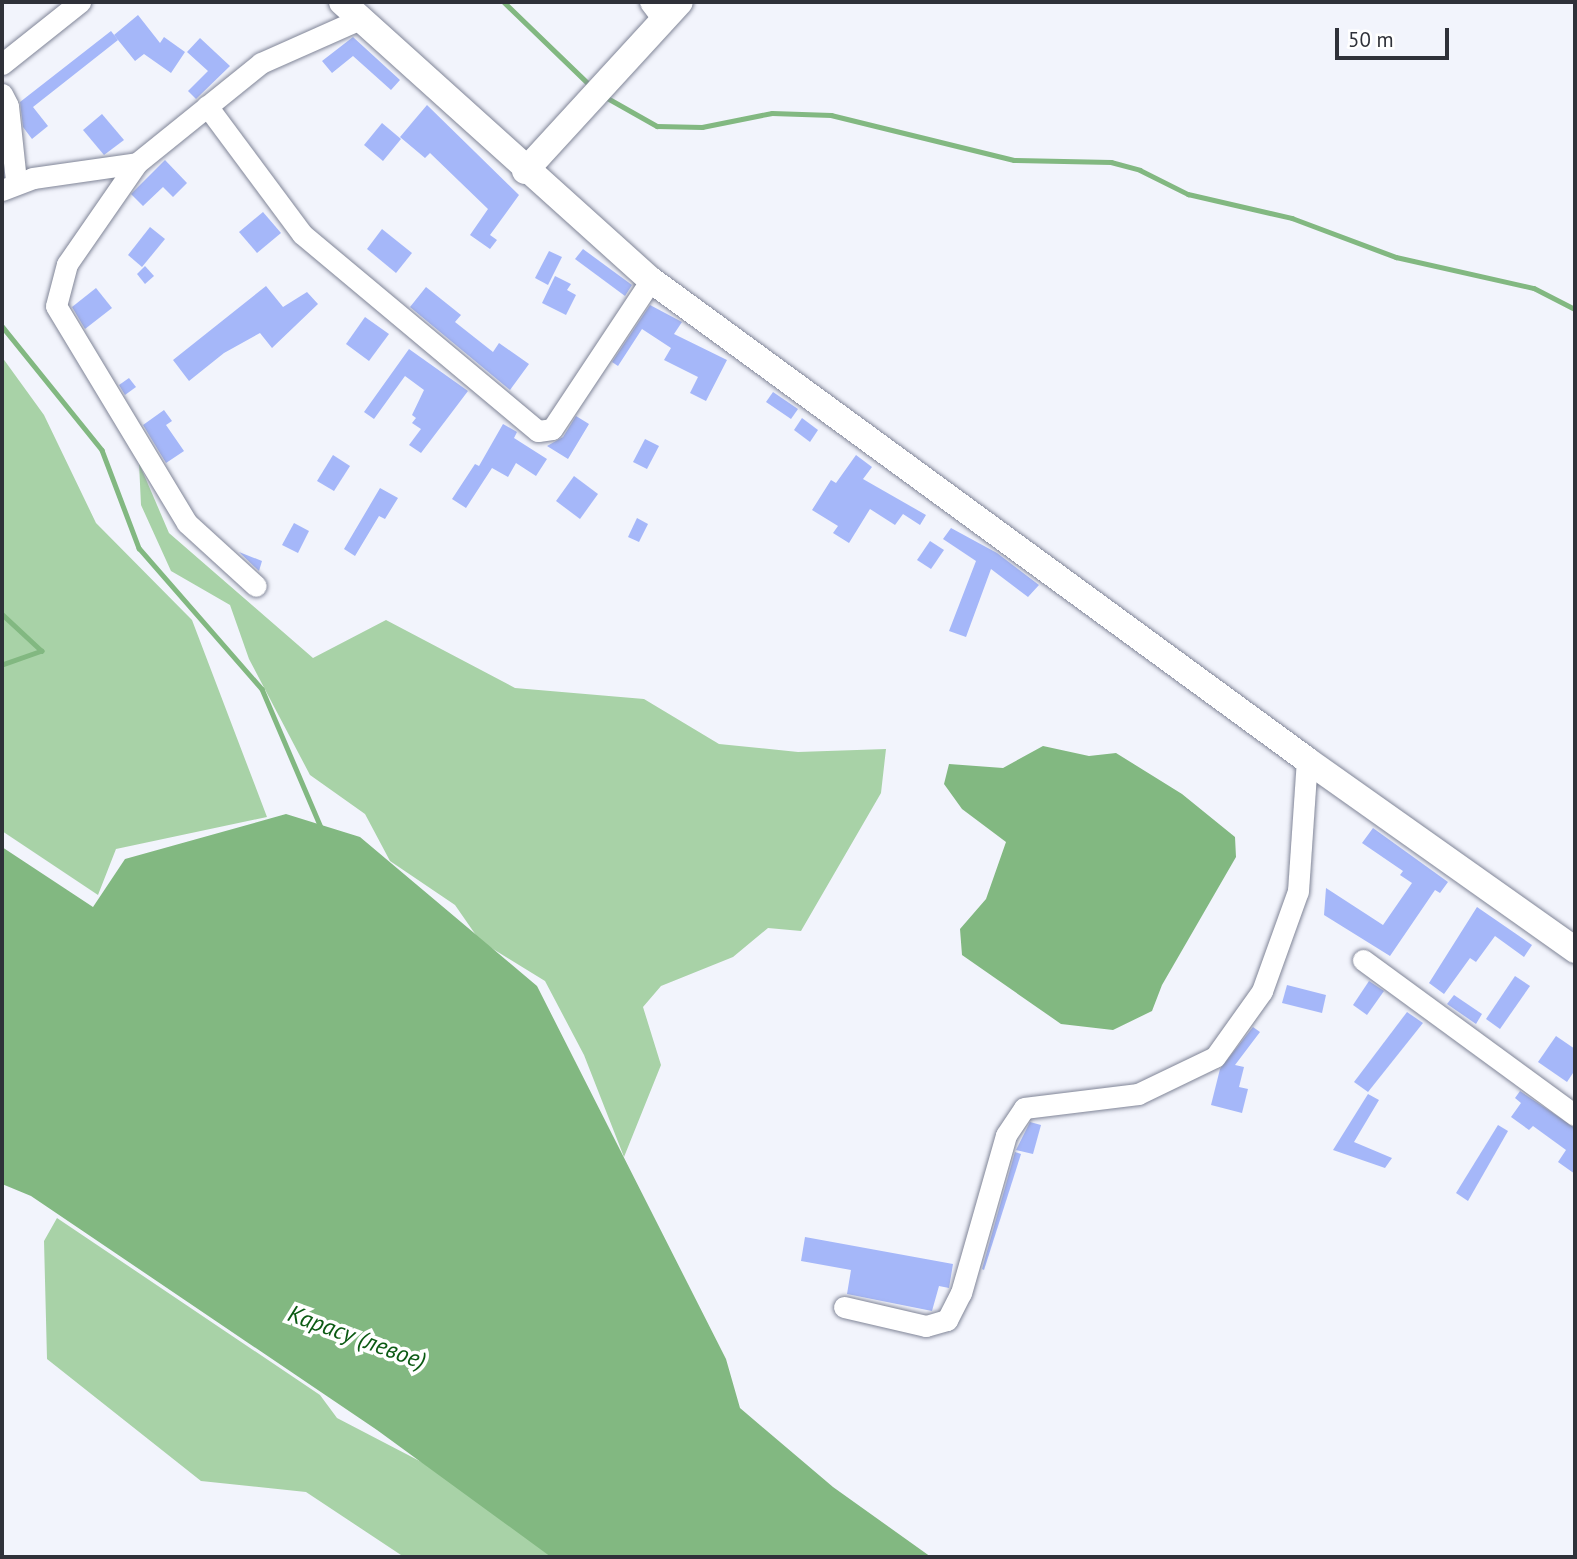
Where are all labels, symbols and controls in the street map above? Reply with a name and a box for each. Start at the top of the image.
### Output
scale bar [1339,14,1453,58]
text: 50 m [1348,26,1394,53]
water label: Карасу (левое) [284,1299,430,1375]

